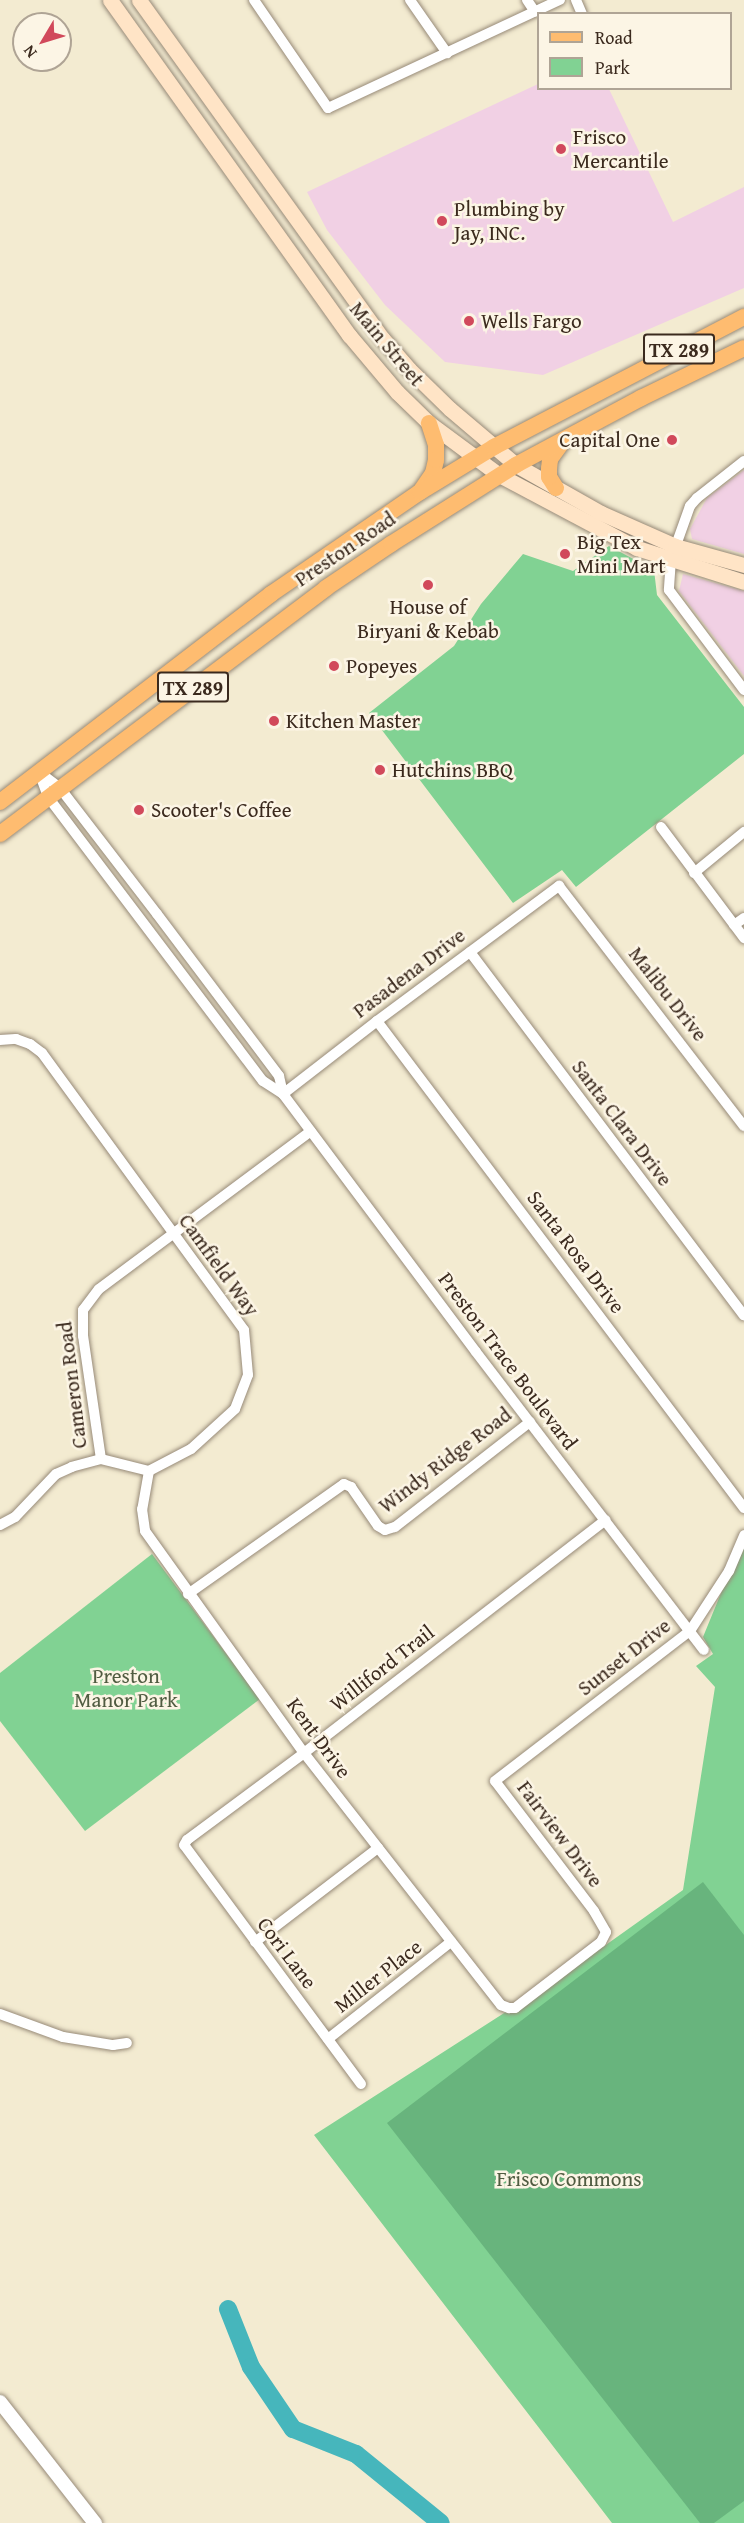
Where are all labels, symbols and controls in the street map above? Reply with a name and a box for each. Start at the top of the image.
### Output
north arrow [12,12,72,72]
legend [537,12,732,90]
text: Road [595,24,633,51]
text: N [17,40,42,63]
text: Park [595,54,630,81]
place label: Frisco Mercantile [573,124,668,174]
marker: Frisco Mercantile [554,142,568,156]
place label: Plumbing by Jay, INC. [454,196,565,246]
marker: Plumbing by Jay, INC. [435,214,449,228]
street label: Main Street [344,297,430,391]
place label: Wells Fargo [481,308,582,334]
marker: Wells Fargo [462,314,476,328]
road number: TX 289 [643,332,715,366]
place label: Capital One [559,427,660,453]
marker: Capital One [665,433,679,447]
street label: Preston Road [290,506,400,592]
place label: Big Tex Mini Mart [577,529,666,579]
marker: Big Tex Mini Mart [558,547,572,561]
marker: House of Biryani & Kebab [421,578,435,592]
place label: House of Biryani & Kebab [357,594,499,644]
place label: Popeyes [346,653,417,679]
marker: Popeyes [327,659,341,673]
road number: TX 289 [157,670,229,704]
place label: Kitchen Master [286,708,420,734]
marker: Kitchen Master [267,714,281,728]
place label: Hutchins BBQ [392,757,513,783]
marker: Hutchins BBQ [373,763,387,777]
place label: Scooter's Coffee [151,797,292,823]
marker: Scooter's Coffee [132,803,146,817]
street label: Pasadena Drive [348,923,470,1023]
street label: Malibu Drive [623,942,713,1046]
street label: Santa Clara Drive [566,1055,678,1191]
street label: Santa Rosa Drive [522,1186,630,1318]
street label: Camfield Way [174,1209,264,1321]
street label: Preston Trace Boulevard [433,1267,583,1455]
street label: Cameron Road [52,1320,92,1450]
street label: Windy Ridge Road [374,1402,516,1518]
street label: Sunset Drive [573,1613,675,1701]
street label: Williford Trail [325,1620,439,1716]
park label: Preston Manor Park [74,1663,178,1713]
street label: Kent Drive [281,1693,357,1783]
street label: Fairview Drive [512,1776,608,1892]
street label: Cori Lane [252,1912,322,1994]
street label: Miller Place [329,1934,427,2018]
park label: Frisco Commons [496,2166,642,2192]

